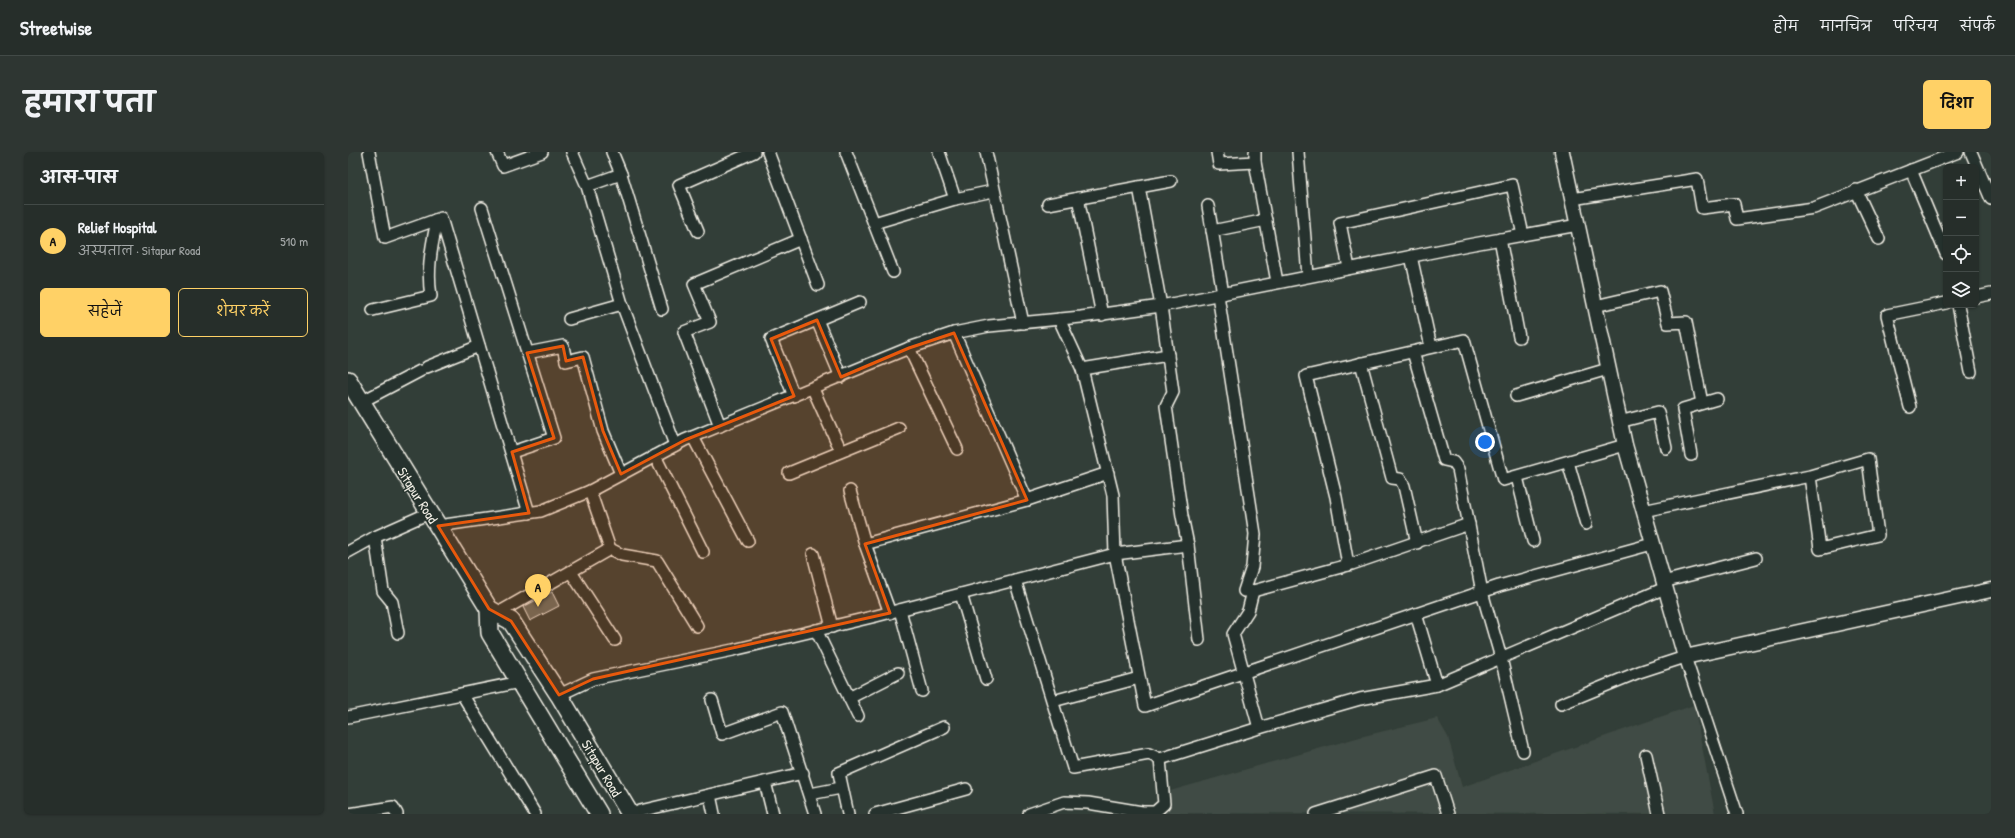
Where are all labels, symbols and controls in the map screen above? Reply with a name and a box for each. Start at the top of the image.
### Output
text: Streetwise [20,15,92,41]
text: होम [1774,16,1798,35]
text: मानचित्र [1820,16,1872,35]
text: परिचय [1894,16,1938,35]
text: संपर्क [1960,16,1995,35]
button: दिशा [1923,80,1991,129]
text: हमारा पता [24,83,155,121]
map controls [1943,164,1979,308]
button: + [1943,164,1979,200]
text: आस-पास [40,165,118,188]
button: − [1943,200,1979,236]
text: Relief Hospital [78,217,157,238]
text: A [50,232,56,250]
text: 510 m [280,232,308,250]
button: locate [1943,236,1979,272]
text: अस्पताल · Sitapur Road [78,241,200,259]
button: layers [1943,272,1979,308]
button: सहेजें [40,288,170,337]
button: शेयर करें [178,288,308,337]
your location [1475,432,1495,452]
street label: Sitapur Road [392,463,443,528]
pin: A [525,574,551,607]
street label: Sitapur Road [577,736,627,801]

